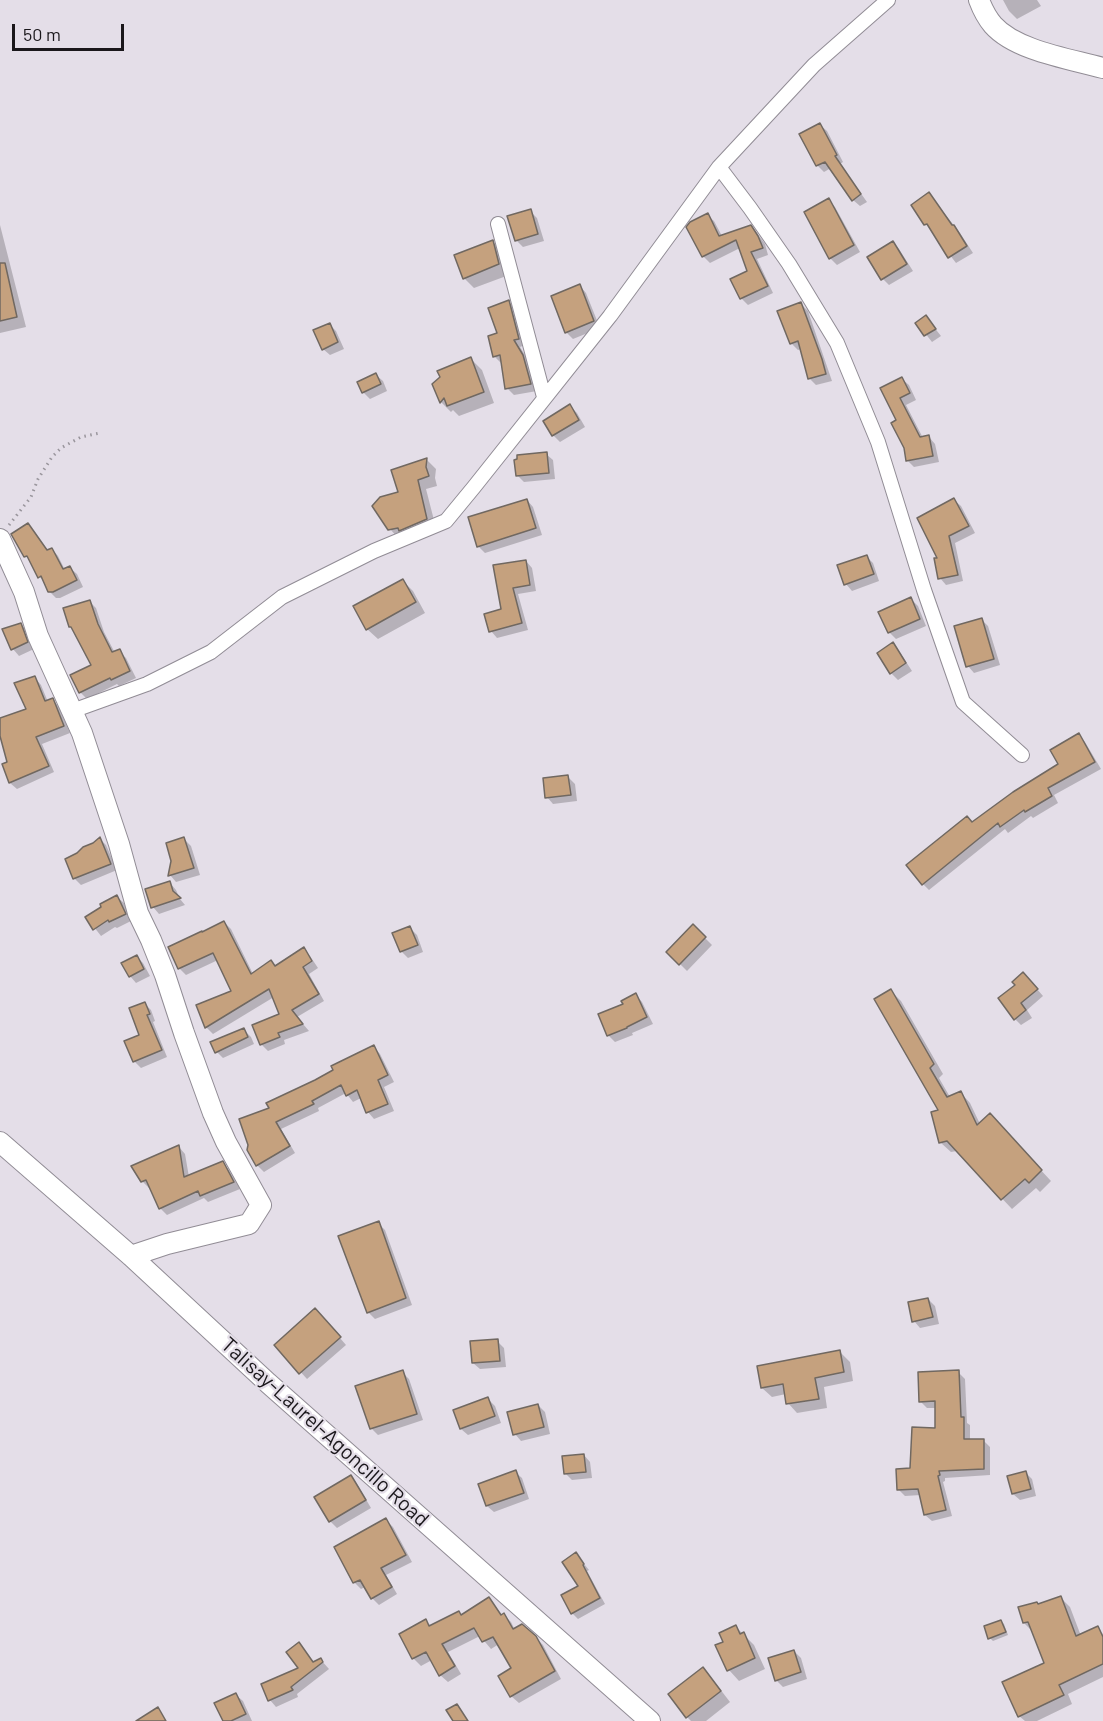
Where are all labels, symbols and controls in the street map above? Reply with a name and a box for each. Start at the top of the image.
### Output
scale bar [15,12,128,50]
text: 50 m [23,23,61,45]
street label: Talisay-Laurel-Agoncillo Road [216,1332,434,1532]

